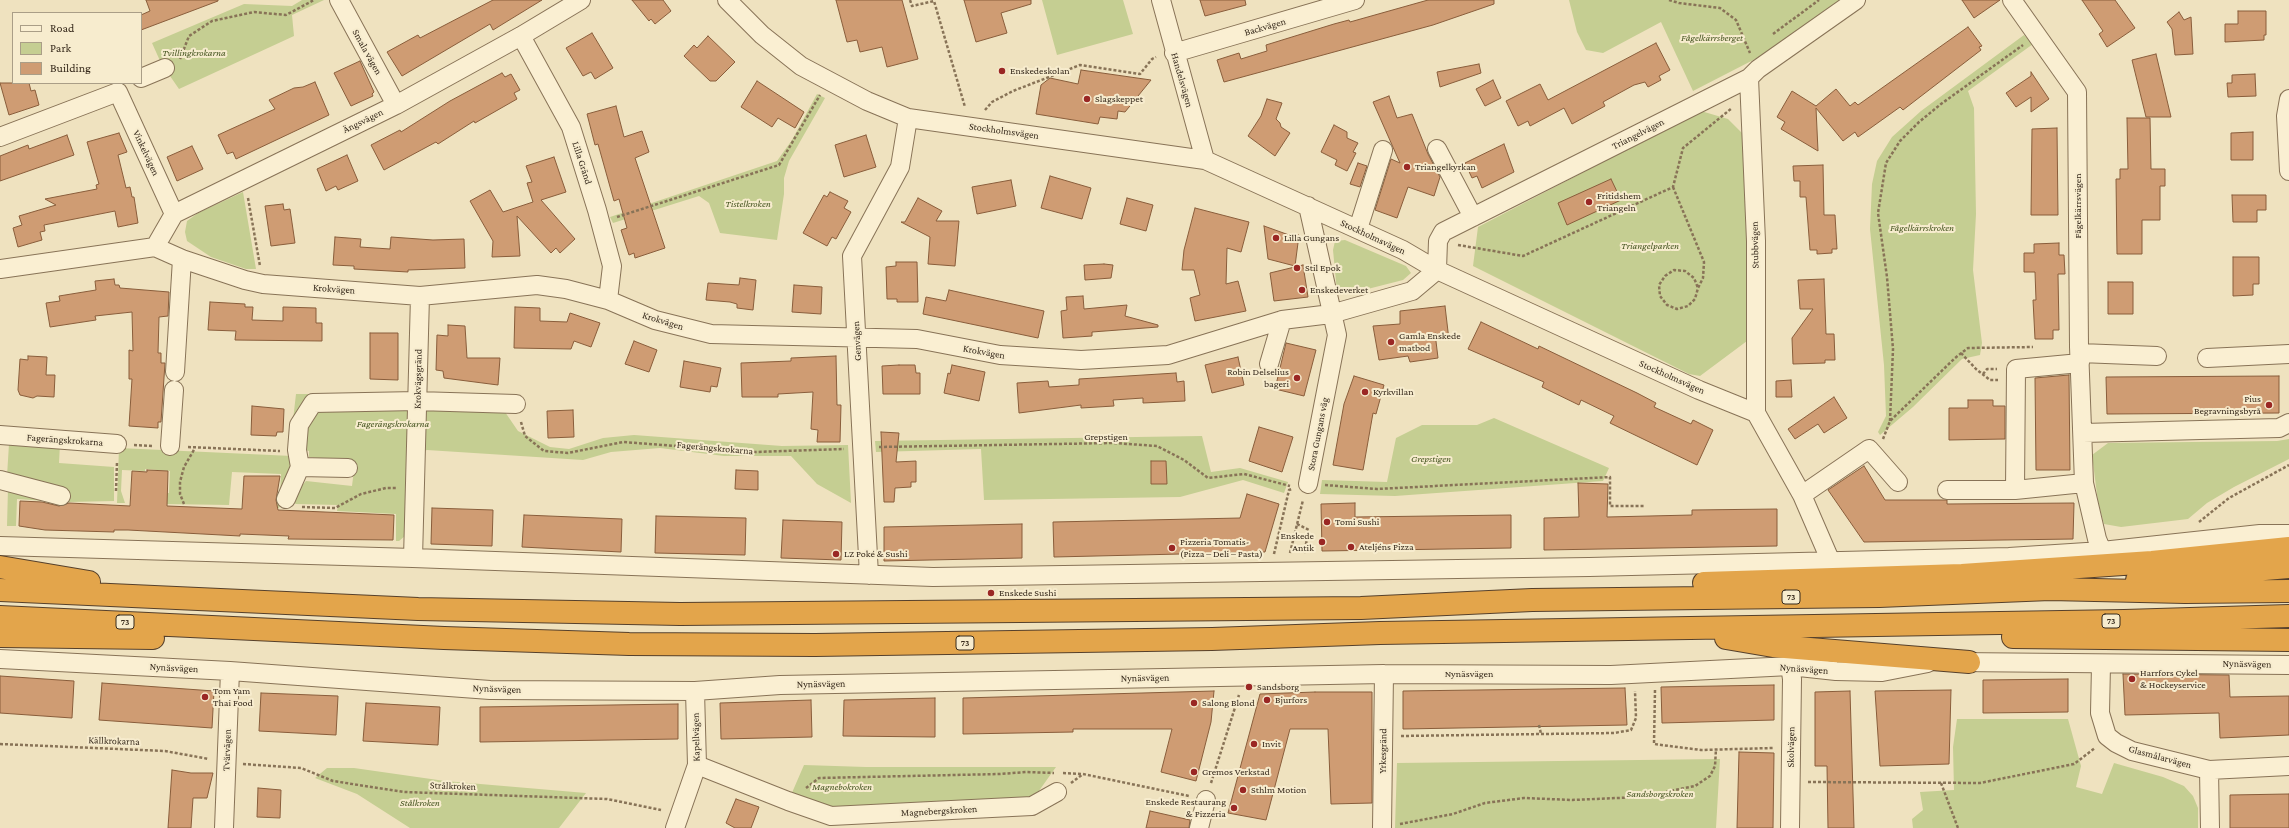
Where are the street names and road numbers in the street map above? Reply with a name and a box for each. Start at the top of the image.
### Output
street label: Backvägen [1243,15,1287,39]
street label: Smala vägen [350,27,384,77]
street label: Handelsvägen [1168,51,1196,109]
street label: Ängsvägen [341,106,385,136]
street label: Triangelvägen [1610,116,1666,152]
street label: Stockholmsvägen [968,120,1040,142]
street label: Vinkelvägen [130,128,162,178]
street label: Lilla Gränd [569,140,595,186]
street label: Fågelkärrsvägen [2072,173,2084,239]
street label: Stockholmsvägen [1339,217,1407,257]
street label: Stubbvägen [1749,221,1761,269]
street label: Krokvägen [312,282,356,296]
street label: Krokvägen [641,309,685,333]
street label: Genvägen [850,321,864,361]
street label: Krokvägen [962,342,1006,362]
street label: Krokvägsgränd [411,349,425,409]
street label: Stockholmsvägen [1637,357,1707,397]
street label: Stora Gungans väg [1305,396,1331,472]
street label: Fagerängskrokarna [26,431,104,449]
street label: Grepstigen [1084,431,1128,443]
street label: Fagerängskrokarna [676,439,754,457]
road number: 73 [1782,590,1800,604]
road number: 73 [2102,614,2120,628]
road number: 73 [116,615,134,629]
road number: 73 [956,636,974,650]
street label: Nynäsvägen [2223,658,2271,670]
street label: Nynäsvägen [149,661,199,675]
street label: Nynäsvägen [1779,661,1829,677]
street label: Nynäsvägen [1445,668,1493,680]
street label: Nynäsvägen [1121,672,1169,684]
street label: Nynäsvägen [797,678,845,690]
street label: Nynäsvägen [472,682,522,696]
street label: Kapellvägen [690,712,702,762]
street label: Skolvägen [1785,727,1797,767]
street label: Yrkesgränd [1377,728,1389,774]
street label: Tvärvägen [220,729,234,771]
street label: Källkrokarna [88,734,140,748]
street label: Glasmålarvägen [2127,743,2193,771]
street label: Strålkroken [430,779,476,793]
street label: Magnebergskroken [900,803,978,819]

